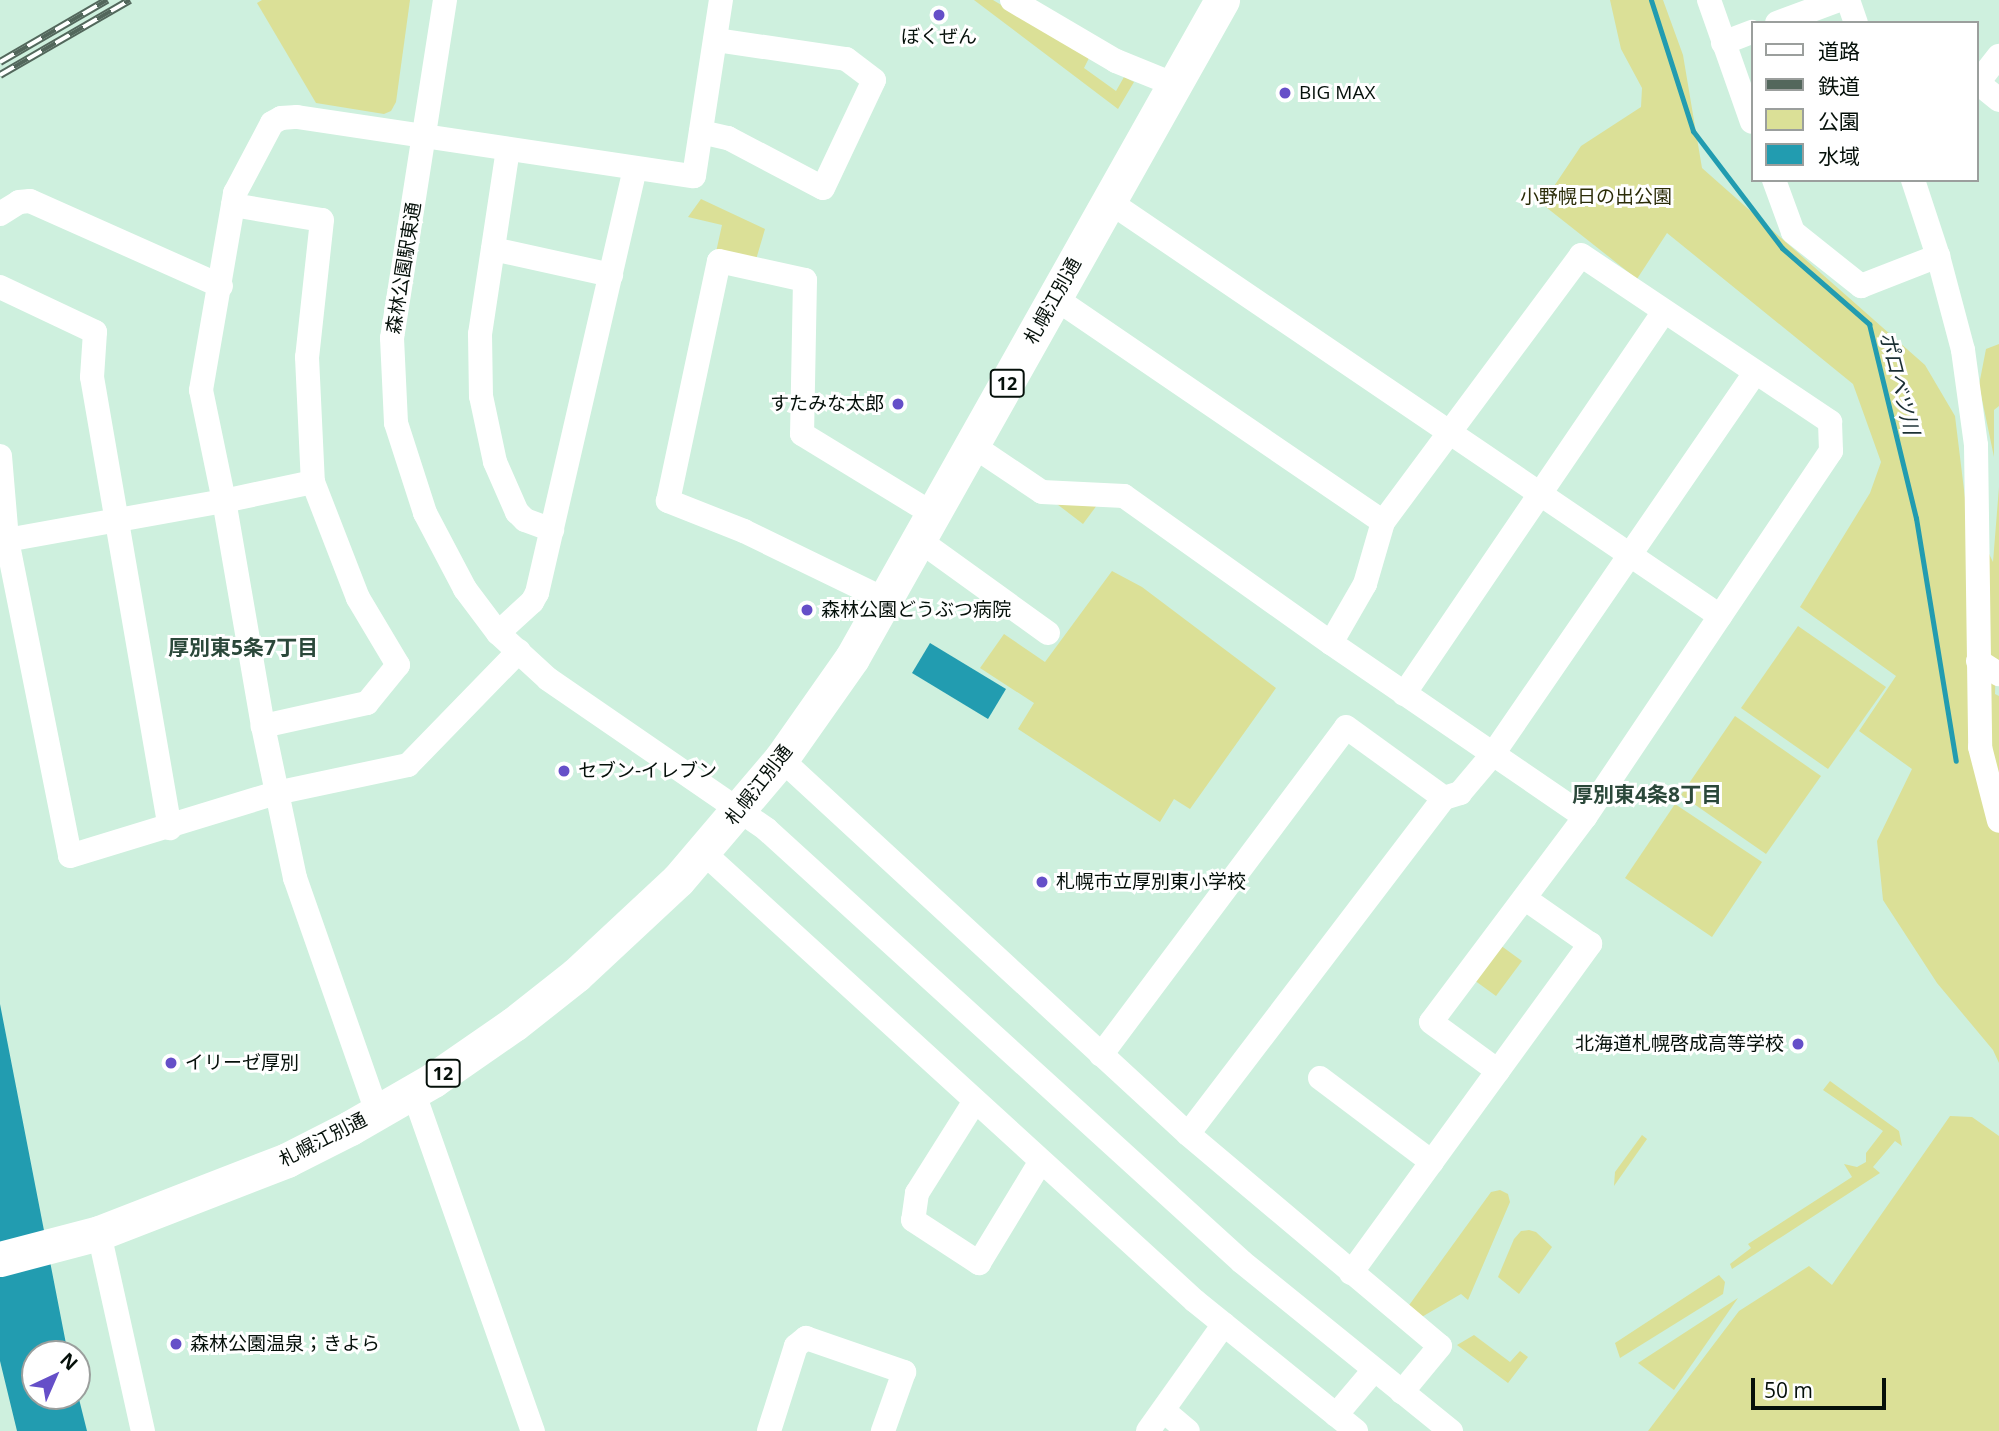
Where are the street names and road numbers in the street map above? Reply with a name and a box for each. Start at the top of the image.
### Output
street label: 森林公園駅東通 [382,201,426,335]
street label: 札幌江別通 [1020,254,1086,348]
road number: 12 [990,368,1024,398]
street label: 札幌江別通 [721,741,797,829]
road number: 12 [426,1058,460,1088]
street label: 札幌江別通 [276,1108,370,1172]

